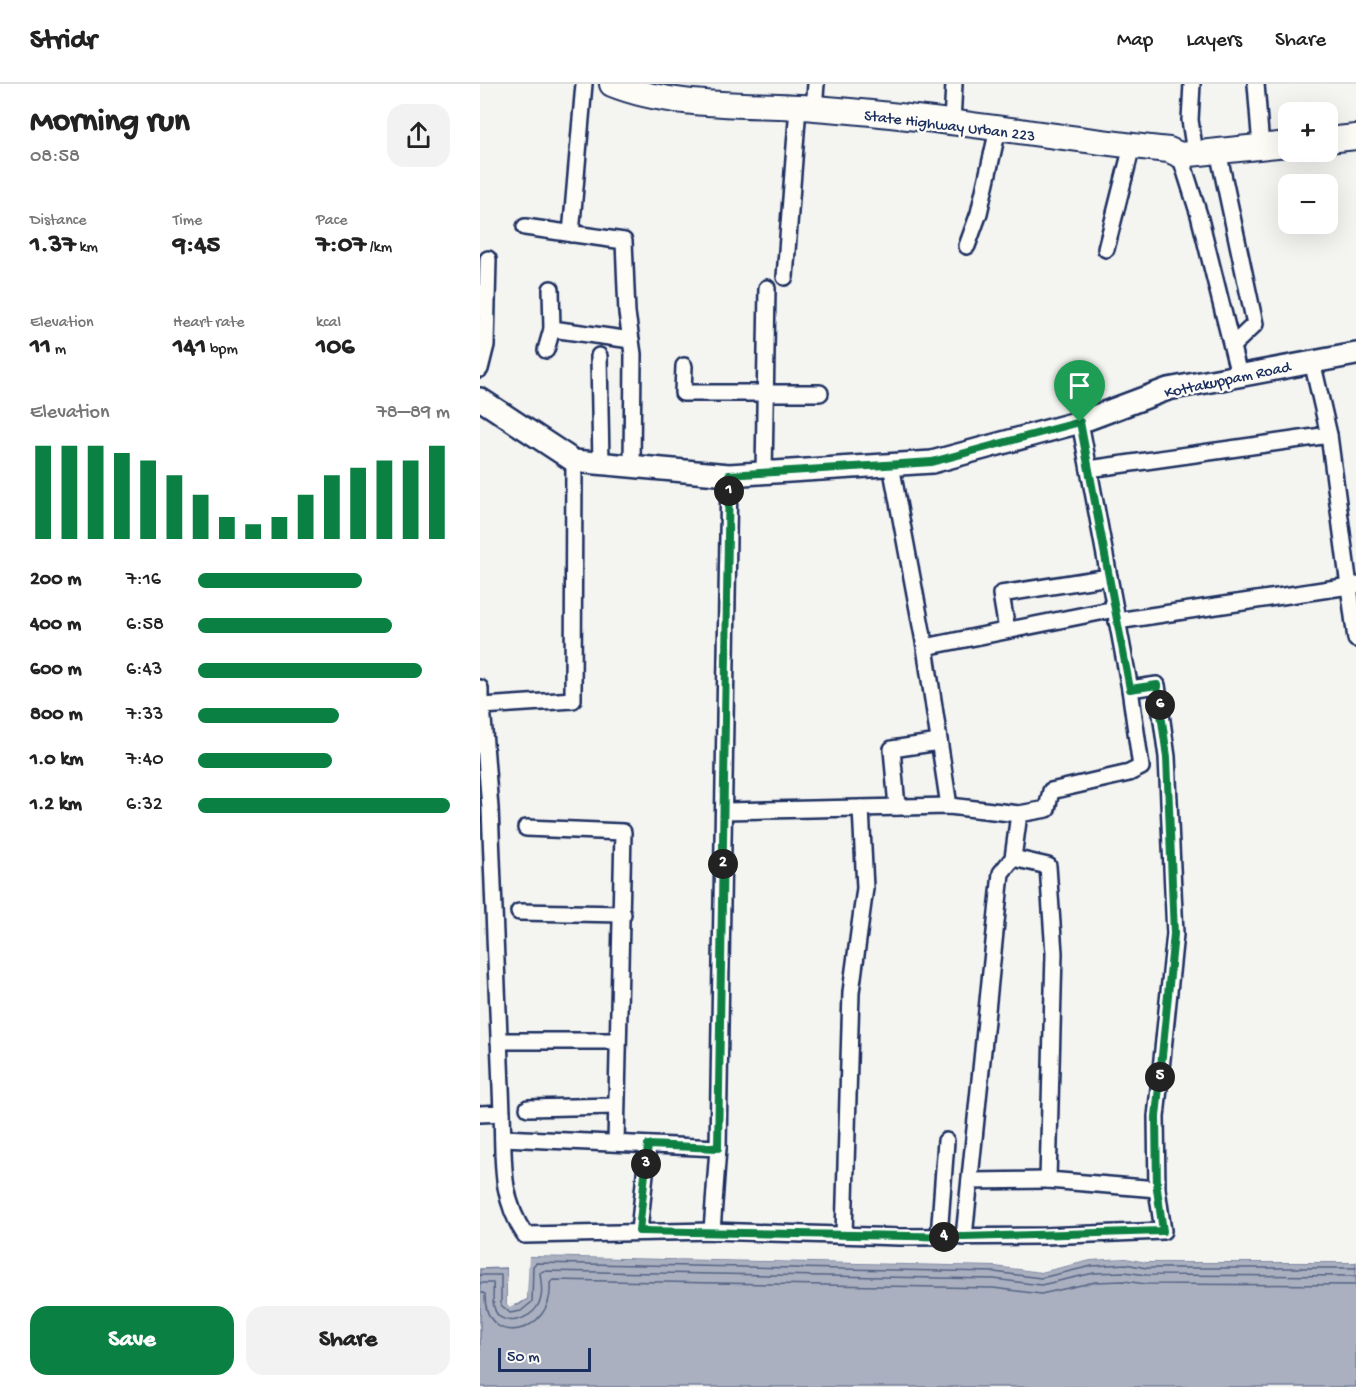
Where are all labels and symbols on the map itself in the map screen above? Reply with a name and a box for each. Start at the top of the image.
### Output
street label: State Highway Urban 223 [863,108,1036,147]
street label: Kottakuppam Road [1163,358,1294,404]
pin [1054,360,1105,422]
pin: 1 [714,476,744,506]
pin: 6 [1145,690,1175,720]
pin: 2 [708,849,738,879]
pin: 5 [1145,1062,1175,1092]
pin: 3 [631,1149,661,1179]
pin: 4 [929,1222,959,1252]
scale bar [498,1345,591,1372]

